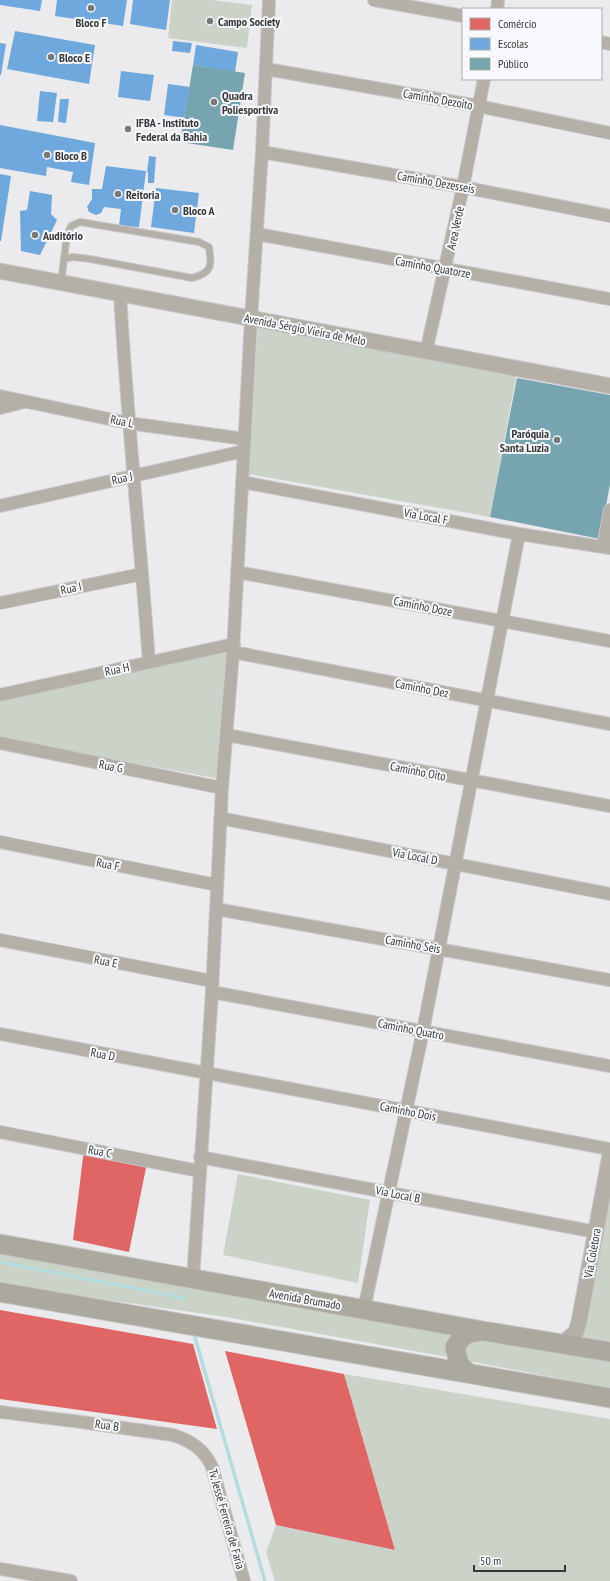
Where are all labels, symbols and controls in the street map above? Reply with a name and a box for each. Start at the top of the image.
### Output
marker: Bloco F [86,3,96,13]
legend [462,8,602,80]
place label: Campo Society [218,14,280,29]
place label: Bloco F [75,15,107,30]
marker: Campo Society [205,16,215,26]
text: Comércio [498,16,536,31]
text: Escolas [498,36,528,51]
place label: Bloco E [59,50,90,65]
marker: Bloco E [46,52,56,62]
text: Público [498,56,528,71]
street label: Caminho Dezoito [402,86,474,112]
place label: Quadra Poliesportiva [222,88,278,117]
marker: Quadra Poliesportiva [209,97,219,107]
place label: IFBA - Instituto Federal da Bahia [136,115,207,144]
marker: IFBA - Instituto Federal da Bahia [123,124,133,134]
place label: Bloco B [55,148,87,163]
marker: Bloco B [42,150,52,160]
street label: Caminho Dezesseis [396,168,476,196]
place label: Reitoria [126,187,159,202]
marker: Reitoria [113,189,123,199]
place label: Bloco A [183,203,216,218]
marker: Bloco A [170,205,180,215]
street label: Area Verde [443,205,467,251]
place label: Auditório [42,228,83,243]
marker: Auditório [30,230,40,240]
street label: Caminho Quatorze [394,253,472,281]
street label: Avenida Sérgio Vieira de Melo [243,310,367,348]
street label: Rua L [109,411,135,431]
place label: Paróquia Santa Luzia [500,426,549,455]
marker: Paróquia Santa Luzia [552,435,562,445]
street label: Rua J [110,468,134,488]
street label: Via Local F [402,505,449,527]
street label: Rua I [59,578,83,598]
street label: Caminho Doze [392,593,454,619]
street label: Rua H [103,659,131,679]
street label: Caminho Dez [394,675,450,701]
street label: Rua G [98,756,124,776]
street label: Caminho Oito [389,758,447,784]
street label: Via Local D [390,844,439,868]
street label: Rua F [95,854,121,874]
street label: Caminho Seis [384,932,442,956]
street label: Rua E [93,951,119,971]
street label: Caminho Quatro [377,1015,445,1043]
street label: Rua D [89,1044,117,1064]
street label: Caminho Dois [379,1098,437,1124]
street label: Rua C [87,1141,114,1161]
street label: Via Local B [373,1182,422,1206]
street label: Via Coletora [580,1227,604,1280]
street label: Avenida Brumado [268,1285,342,1313]
street label: Rua B [94,1416,120,1434]
street label: Tv. Jessé Ferreira de Faria [206,1467,248,1571]
scale bar [474,1547,565,1573]
text: 50 m [480,1553,501,1568]

